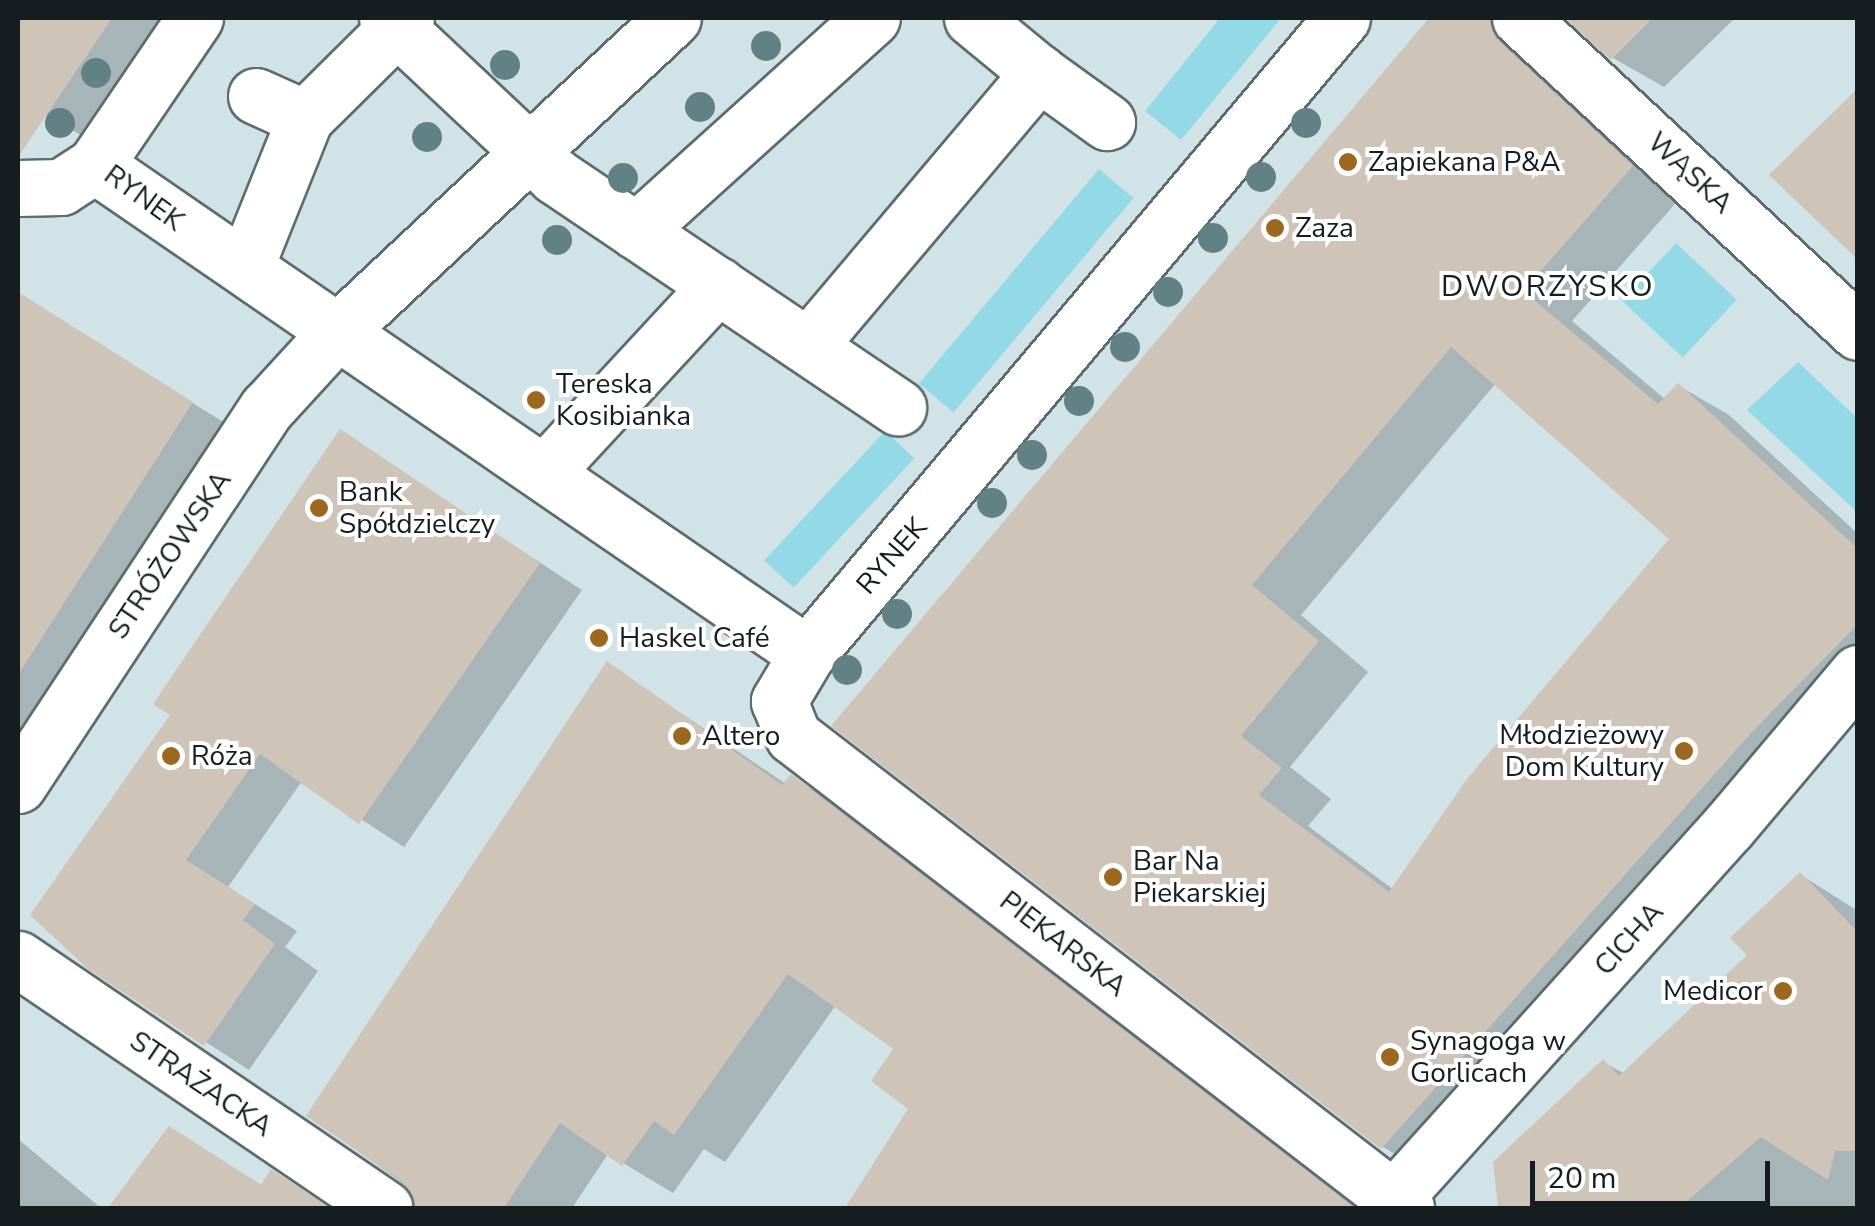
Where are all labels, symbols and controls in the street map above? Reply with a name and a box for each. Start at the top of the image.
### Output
street label: WĄSKA [1641,125,1739,221]
place label: Zapiekana P&A [1368,145,1560,179]
marker: Zapiekana P&A [1337,151,1359,173]
street label: RYNEK [98,158,190,238]
place label: Zaza [1295,211,1354,245]
marker: Zaza [1264,217,1286,239]
district label: DWORZYSKO [1441,269,1655,305]
place label: Tereska Kosibianka [556,367,691,433]
marker: Tereska Kosibianka [525,389,547,411]
street label: STRÓŻOWSKA [101,465,239,645]
place label: Bank Spółdzielczy [339,475,495,541]
marker: Bank Spółdzielczy [308,497,330,519]
street label: RYNEK [850,511,934,601]
place label: Haskel Café [619,621,770,655]
marker: Haskel Café [588,627,610,649]
place label: Młodzieżowy Dom Kultury [1499,718,1664,784]
place label: Altero [702,719,780,753]
marker: Altero [671,725,693,747]
place label: Róża [191,739,252,773]
marker: Młodzieżowy Dom Kultury [1673,740,1695,762]
marker: Róża [160,745,182,767]
place label: Bar Na Piekarskiej [1133,844,1266,910]
marker: Bar Na Piekarskiej [1102,866,1124,888]
street label: PIEKARSKA [993,884,1133,1004]
street label: CICHA [1588,896,1670,982]
place label: Medicor [1663,974,1763,1008]
marker: Medicor [1772,980,1794,1002]
street label: STRAŻACKA [123,1024,279,1144]
place label: Synagoga w Gorlicach [1410,1024,1566,1090]
marker: Synagoga w Gorlicach [1379,1046,1401,1068]
scale bar [1535,1141,1775,1203]
text: 20 m [1547,1158,1616,1199]

